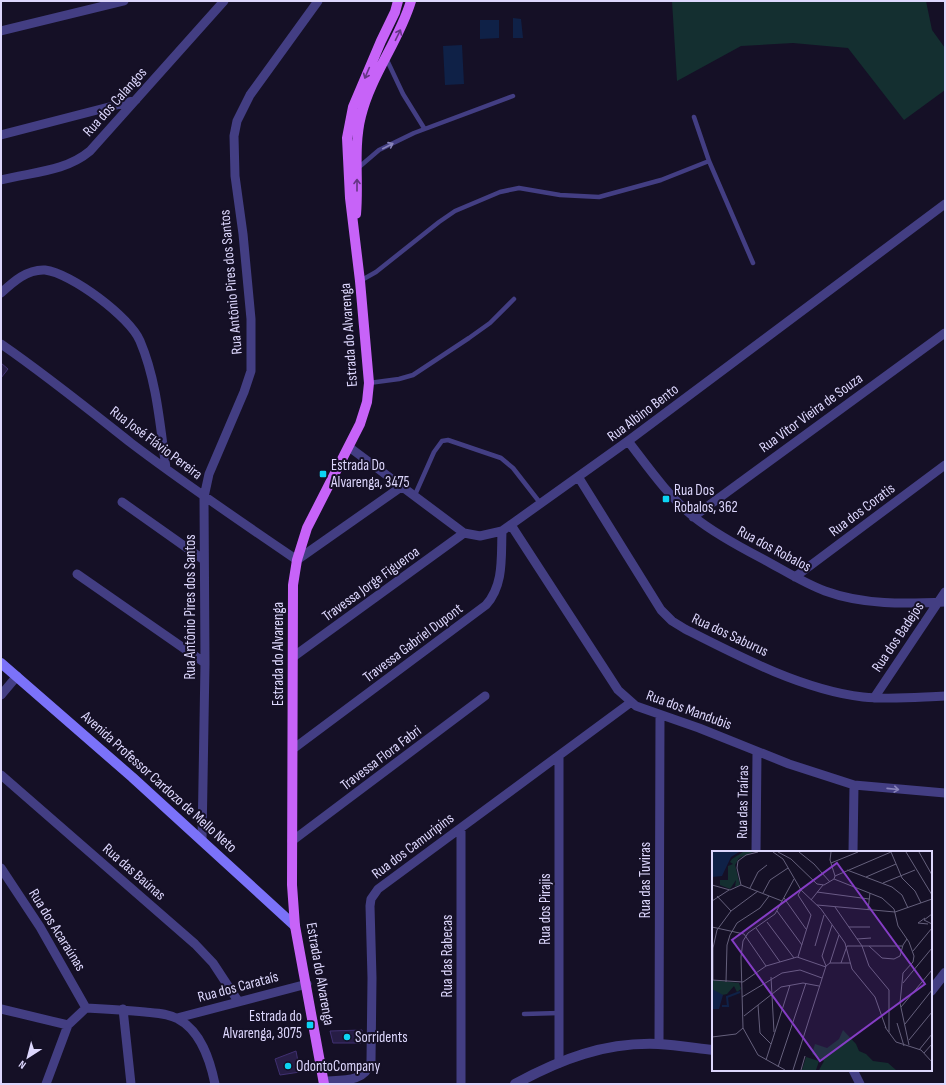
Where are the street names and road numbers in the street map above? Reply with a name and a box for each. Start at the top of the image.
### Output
street label: Rua dos Calangos [79,63,151,141]
street label: Rua Antônio Pires dos Santos [215,209,247,355]
street label: Estrada do Alvarenga [336,282,362,388]
street label: Rua Vitor Vieira de Souza [755,369,867,457]
street label: Rua Albino Bento [603,380,683,446]
street label: Rua José Flávio Pereira [106,402,206,484]
street label: Rua dos Coratis [825,479,899,541]
street label: Rua dos Robalos [734,522,814,576]
street label: Rua Antônio Pires dos Santos [181,534,200,680]
street label: Travessa Jorge Figueroa [319,542,424,626]
street label: Rua dos Badejos [868,598,928,676]
street label: Travessa Gabriel Dupont [359,599,467,687]
street label: Estrada do Alvarenga [269,602,288,706]
street label: Rua dos Saburus [689,609,771,661]
street label: Rua dos Mandubis [644,686,734,734]
street label: Avenida Professor Cardozo de Mello Neto [77,706,241,857]
street label: Travessa Flora Fabri [337,721,425,795]
street label: Rua das Traíras [733,765,753,839]
street label: Rua dos Camuripins [368,809,458,883]
street label: Rua das Baúnas [99,839,169,905]
street label: Rua das Tuviras [636,842,655,918]
street label: Rua dos Pirajis [536,873,555,945]
street label: Rua dos Acaraúnas [24,885,90,975]
street label: Rua das Rabecas [438,915,457,997]
street label: Estrada do Alvarenga [302,921,338,1027]
street label: Rua dos Carataís [196,967,280,1007]

